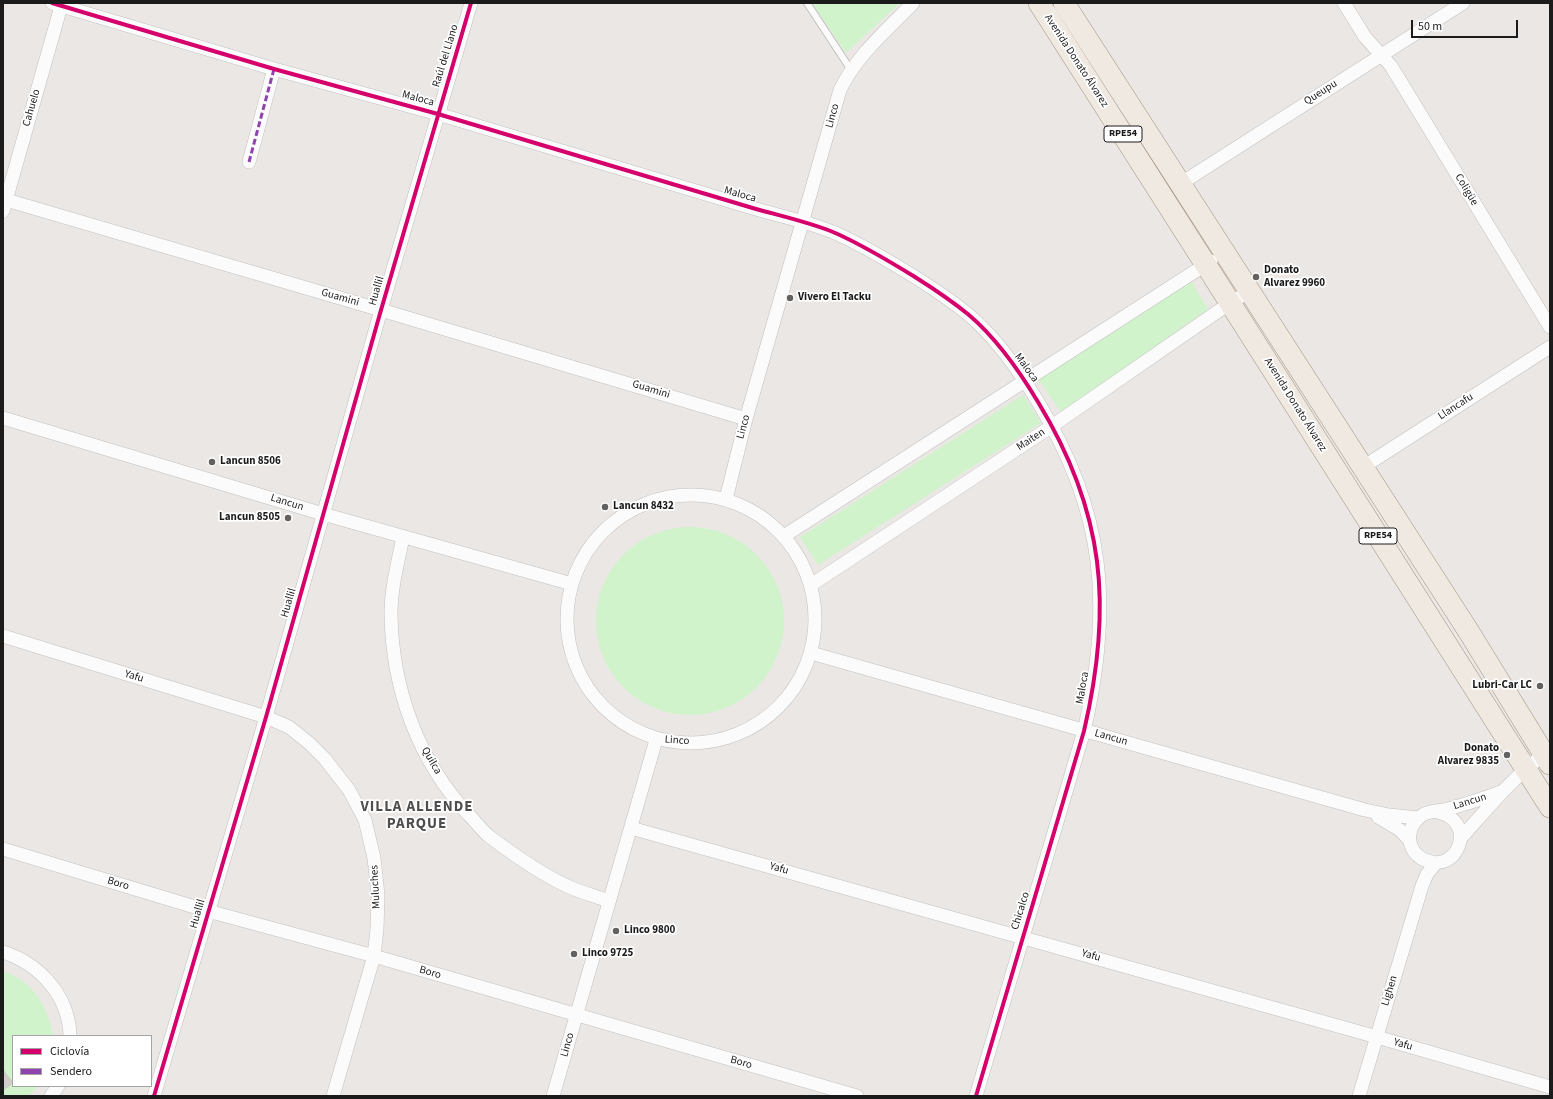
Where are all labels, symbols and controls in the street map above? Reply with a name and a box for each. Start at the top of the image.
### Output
street label: Avenida Donato Álvarez [1041,12,1111,110]
scale bar [1413,12,1520,38]
text: 50 m [1418,18,1442,35]
street label: Raúl del Llano [430,23,462,89]
street label: Queupu [1302,77,1340,109]
street label: Cahuelo [20,88,44,128]
street label: Maloca [400,88,436,110]
street label: Linco [823,102,843,130]
road number: RPE54 [1104,126,1142,142]
street label: Coligüe [1451,172,1481,208]
street label: Maloca [722,184,758,206]
place label: Donato Alvarez 9960 [1264,264,1325,290]
marker: Donato Alvarez 9960 [1251,272,1261,282]
street label: Huallil [367,275,387,307]
street label: Guamini [320,286,360,310]
place label: Vivero El Tacku [798,291,871,305]
marker: Vivero El Tacku [785,293,795,303]
street label: Maloca [1011,351,1041,385]
street label: Avenida Donato Álvarez [1261,356,1329,454]
street label: Guamini [630,378,672,402]
street label: Llancafu [1436,391,1476,423]
street label: Linco [734,413,754,441]
street label: Maiten [1014,426,1048,454]
place label: Lancun 8506 [220,455,281,469]
marker: Lancun 8506 [207,457,217,467]
street label: Lancun [269,492,305,514]
place label: Lancun 8432 [613,500,674,514]
marker: Lancun 8432 [600,502,610,512]
place label: Lancun 8505 [219,511,280,525]
marker: Lancun 8505 [283,513,293,523]
road number: RPE54 [1359,528,1397,544]
street label: Huallil [279,587,299,619]
street label: Yafu [123,668,145,686]
street label: Maloca [1074,671,1092,705]
place label: Lubri-Car LC [1472,679,1532,693]
marker: Lubri-Car LC [1535,681,1545,691]
street label: Lancun [1093,727,1129,749]
street label: Linco [664,734,690,748]
place label: Donato Alvarez 9835 [1438,742,1499,768]
street label: Quilca [418,745,444,777]
marker: Donato Alvarez 9835 [1502,750,1512,760]
street label: Lancun [1452,791,1488,813]
district label: VILLA ALLENDE PARQUE [361,799,473,834]
street label: Yafu [768,860,790,878]
street label: Muluches [368,865,384,909]
street label: Boro [106,874,130,894]
street label: Chicalco [1009,890,1033,932]
street label: Huallil [188,898,208,930]
place label: Linco 9800 [624,924,675,938]
marker: Linco 9800 [611,926,621,936]
place label: Linco 9725 [582,947,633,961]
street label: Yafu [1080,947,1102,965]
marker: Linco 9725 [569,949,579,959]
street label: Boro [418,964,442,982]
street label: Lighen [1379,974,1401,1008]
street label: Linco [558,1031,578,1059]
legend [12,1035,152,1087]
street label: Yafu [1392,1036,1414,1054]
text: Ciclovía [50,1043,89,1060]
street label: Boro [729,1054,753,1072]
text: Sendero [50,1063,92,1080]

